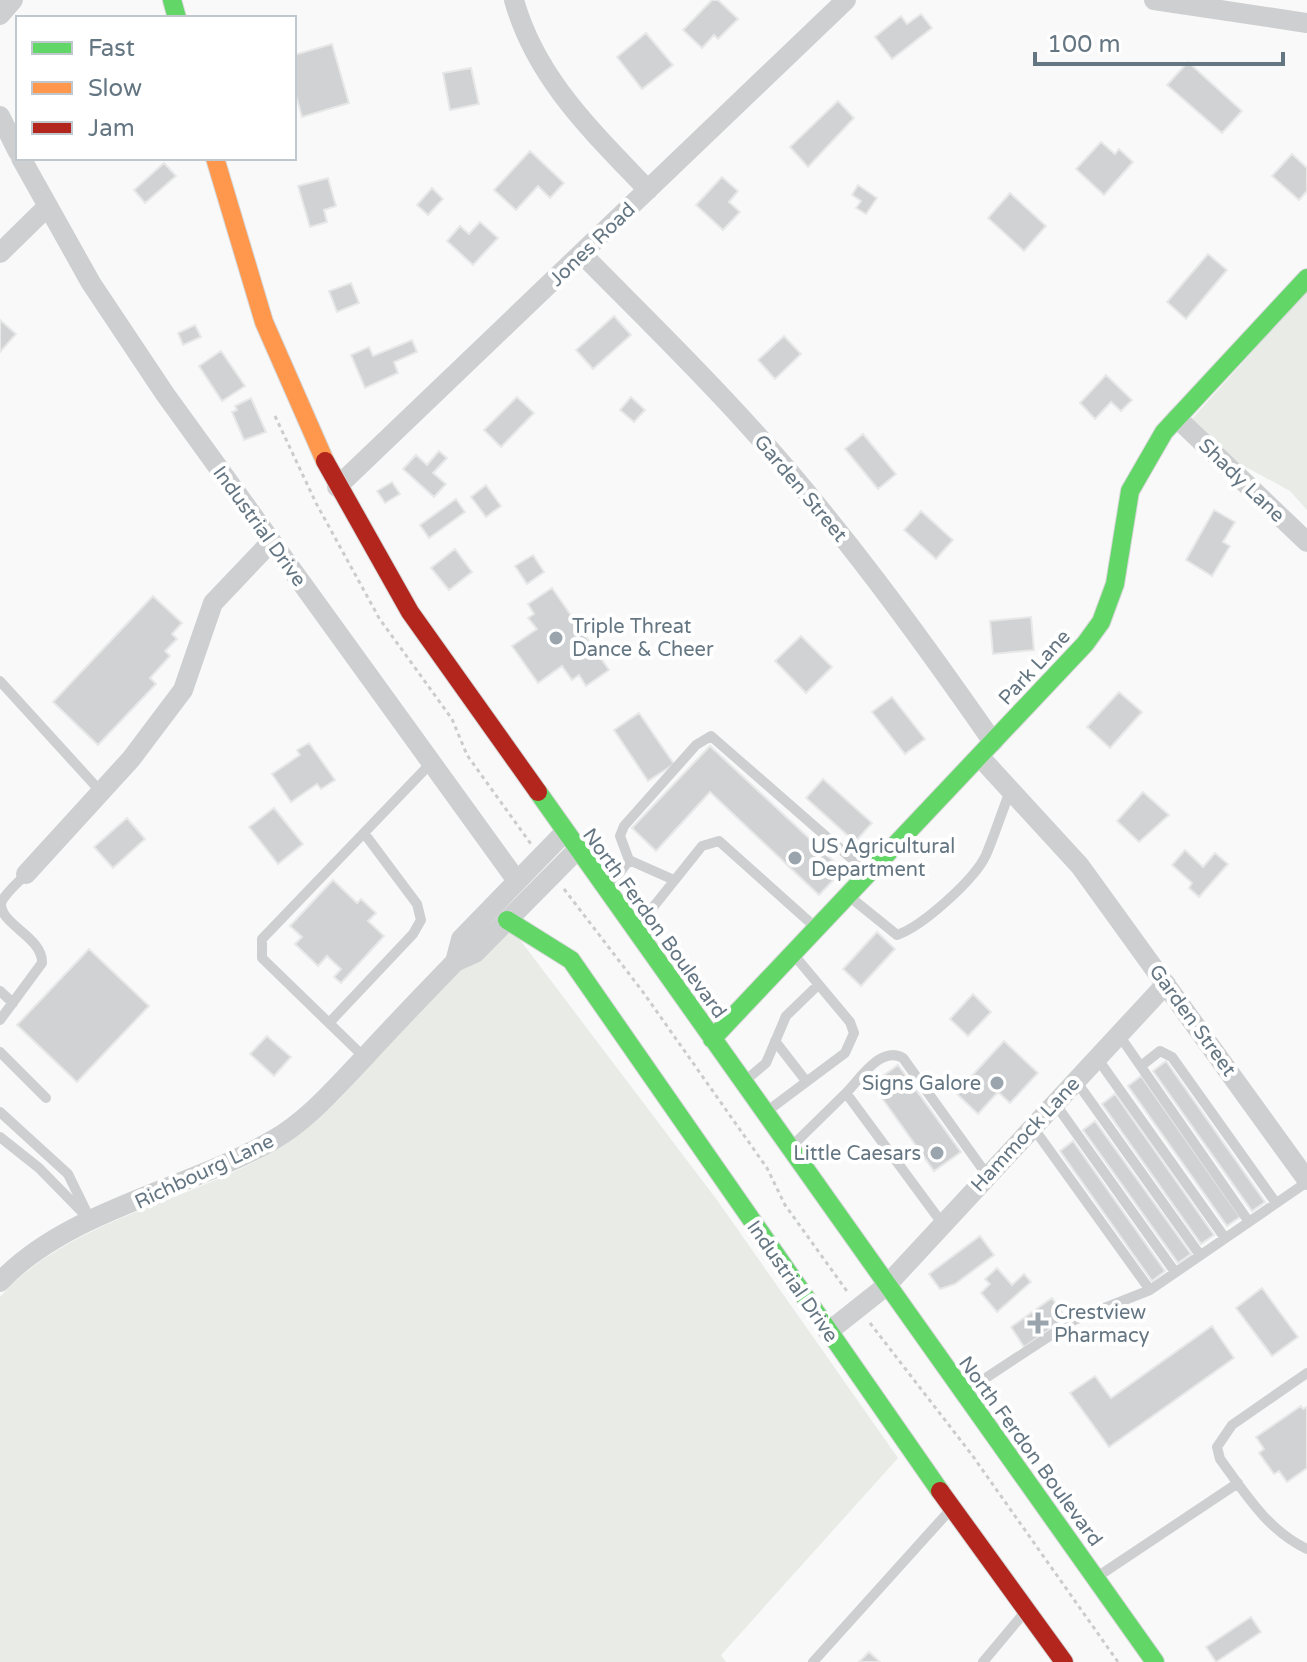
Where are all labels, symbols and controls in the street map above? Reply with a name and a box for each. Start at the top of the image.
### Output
legend [16,16,296,160]
scale bar [1035,16,1283,66]
text: 100 m [1047,30,1121,59]
text: Fast [88,34,135,63]
text: Slow [88,74,142,103]
text: Jam [88,114,135,143]
street label: Jones Road [545,198,641,292]
street label: Garden Street [749,430,852,547]
street label: Shady Lane [1193,434,1289,528]
street label: Industrial Drive [207,462,311,591]
place label: Triple Threat Dance & Cheer [572,615,714,662]
street label: Park Lane [994,625,1076,710]
marker: Triple Threat Dance & Cheer [547,629,565,647]
street label: North Ferdon Boulevard [577,824,731,1023]
place label: US Agricultural Department [811,835,955,882]
marker: US Agricultural Department [786,849,804,867]
street label: Garden Street [1144,960,1241,1081]
place label: Signs Galore [862,1072,981,1096]
street label: Hammock Lane [966,1072,1085,1197]
marker: Signs Galore [988,1074,1006,1092]
street label: Richbourg Lane [131,1129,278,1215]
place label: Little Caesars [793,1142,921,1166]
marker: Little Caesars [928,1144,946,1162]
street label: Industrial Drive [741,1216,843,1347]
place label: Crestview Pharmacy [1054,1301,1150,1348]
marker: Crestview Pharmacy [1029,1314,1047,1332]
street label: North Ferdon Boulevard [953,1352,1107,1551]

